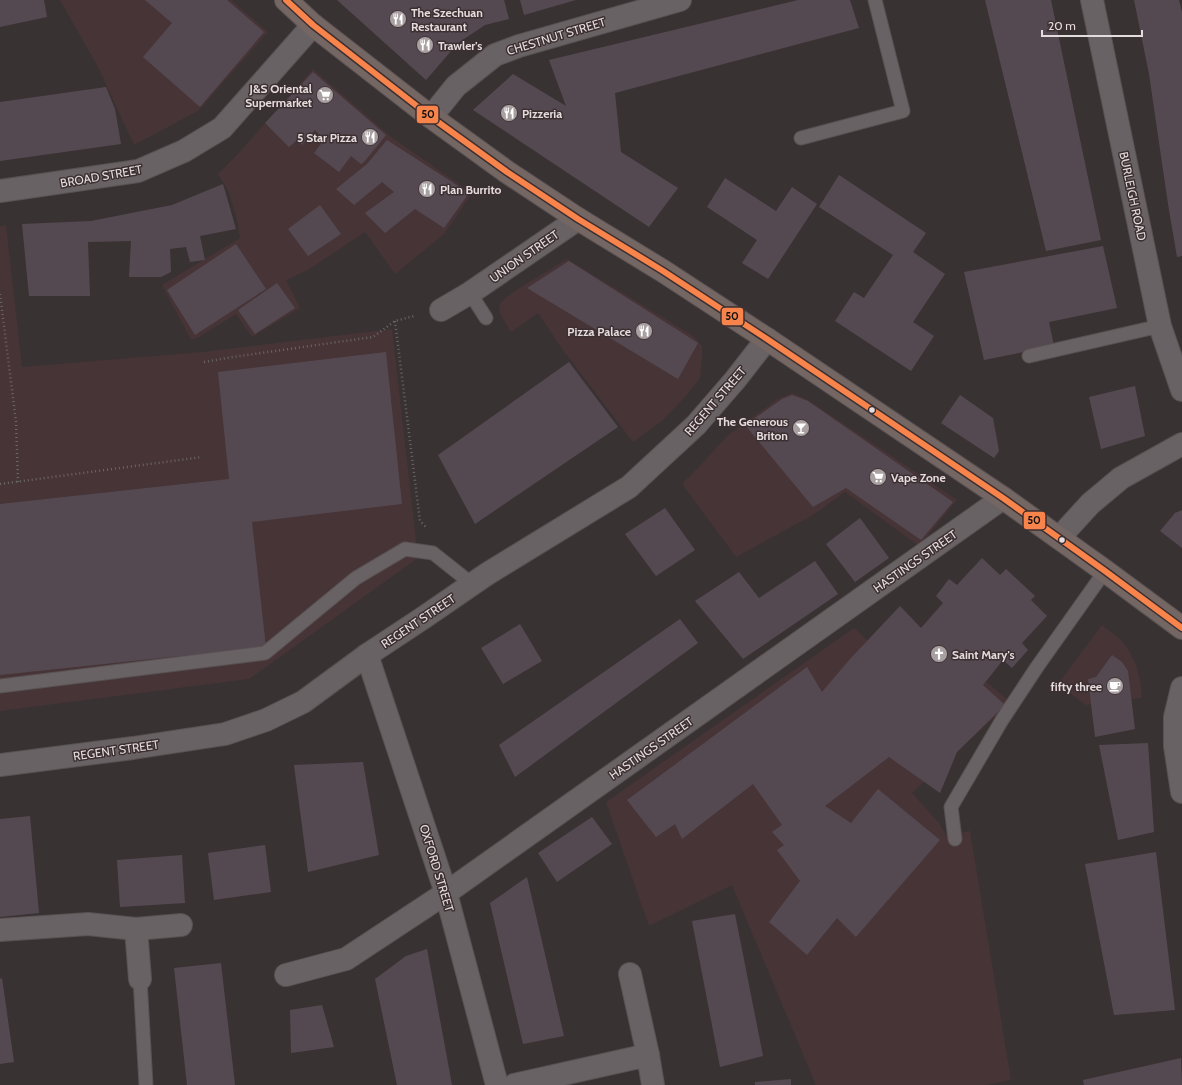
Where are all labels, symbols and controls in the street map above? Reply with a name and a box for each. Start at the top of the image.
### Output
place label: The Szechuan Restaurant [411,5,483,34]
restaurant icon: The Szechuan Restaurant [388,9,408,29]
scale bar [1042,12,1142,38]
street label: CHESTNUT STREET [505,14,608,58]
text: 20 m [1048,18,1076,33]
restaurant icon: Trawler's [415,35,435,55]
place label: Trawler's [438,38,482,53]
place label: J&S Oriental Supermarket [245,81,312,110]
supermarket icon: J&S Oriental Supermarket [315,85,335,105]
restaurant icon: Pizzeria [499,103,519,123]
line badge: 50 [416,105,439,124]
place label: Pizzeria [522,106,562,121]
text: 50 [421,107,435,121]
restaurant icon: 5 Star Pizza [360,127,380,147]
place label: 5 Star Pizza [297,130,357,145]
street label: BURLEIGH ROAD [1116,150,1150,242]
street label: BROAD STREET [59,161,144,191]
restaurant icon: Plan Burrito [417,179,437,199]
place label: Plan Burrito [440,182,502,197]
street label: UNION STREET [487,226,562,285]
line badge: 50 [721,307,744,326]
text: 50 [725,309,739,323]
restaurant icon: Pizza Palace [634,321,654,341]
place label: Pizza Palace [567,324,631,339]
street label: REGENT STREET [681,363,749,439]
unlabelled marker [867,405,877,415]
place label: The Generous Briton [717,414,788,443]
bar icon: The Generous Briton [791,418,811,438]
supermarket icon: Vape Zone [868,467,888,487]
place label: Vape Zone [891,470,946,485]
line badge: 50 [1023,511,1046,530]
text: 50 [1027,513,1041,527]
street label: HASTINGS STREET [870,526,960,596]
unlabelled marker [1057,535,1067,545]
street label: REGENT STREET [378,590,458,651]
church icon: Saint Mary's [929,644,949,664]
place label: Saint Mary's [952,647,1015,662]
cafe icon: fifty three [1105,676,1125,696]
place label: fifty three [1051,679,1102,694]
street label: HASTINGS STREET [606,713,696,783]
street label: REGENT STREET [72,736,160,763]
street label: OXFORD STREET [417,823,458,914]

